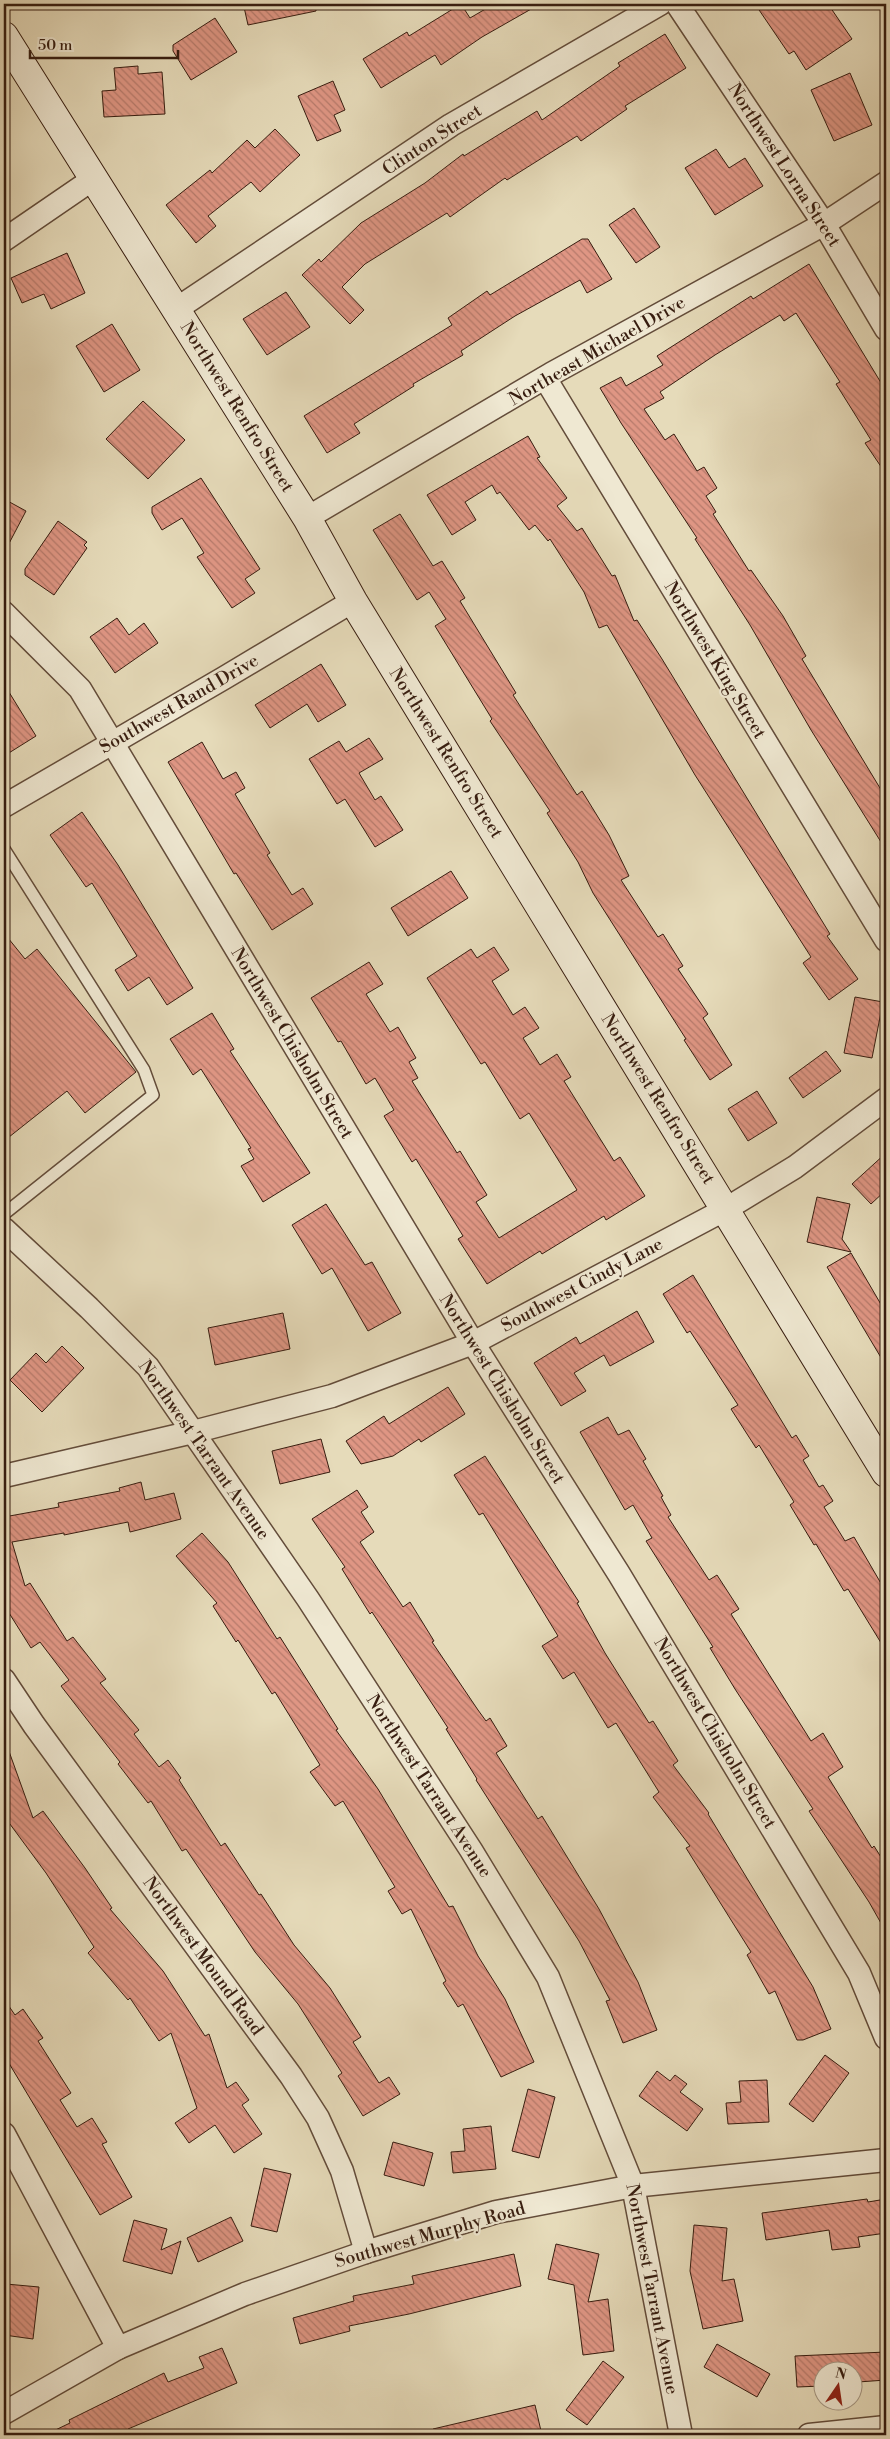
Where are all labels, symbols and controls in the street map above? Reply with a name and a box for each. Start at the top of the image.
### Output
scale bar [30,28,178,60]
text: 50 m [38,36,72,55]
street label: Northwest Lorna Street [722,79,846,252]
street label: Clinton Street [378,99,487,181]
street label: Northeast Michael Drive [505,291,689,411]
street label: Northwest Renfro Street [175,317,299,497]
street label: Northwest King Street [659,577,772,744]
street label: Southwest Rand Drive [95,649,263,759]
street label: Northwest Renfro Street [384,663,508,843]
street label: Northwest Chisholm Street [226,943,359,1144]
street label: Northwest Renfro Street [596,1009,720,1189]
street label: Southwest Cindy Lane [497,1233,667,1337]
street label: Northwest Chisholm Street [434,1290,570,1489]
street label: Northwest Tarrant Avenue [133,1356,275,1544]
street label: Northwest Chisholm Street [649,1633,782,1834]
street label: Northwest Tarrant Avenue [361,1690,497,1882]
street label: Northwest Mound Road [138,1872,269,2041]
street label: Northwest Tarrant Avenue [620,2182,684,2396]
street label: Southwest Murphy Road [332,2197,529,2273]
north arrow [812,2362,862,2412]
text: N [833,2364,848,2384]

